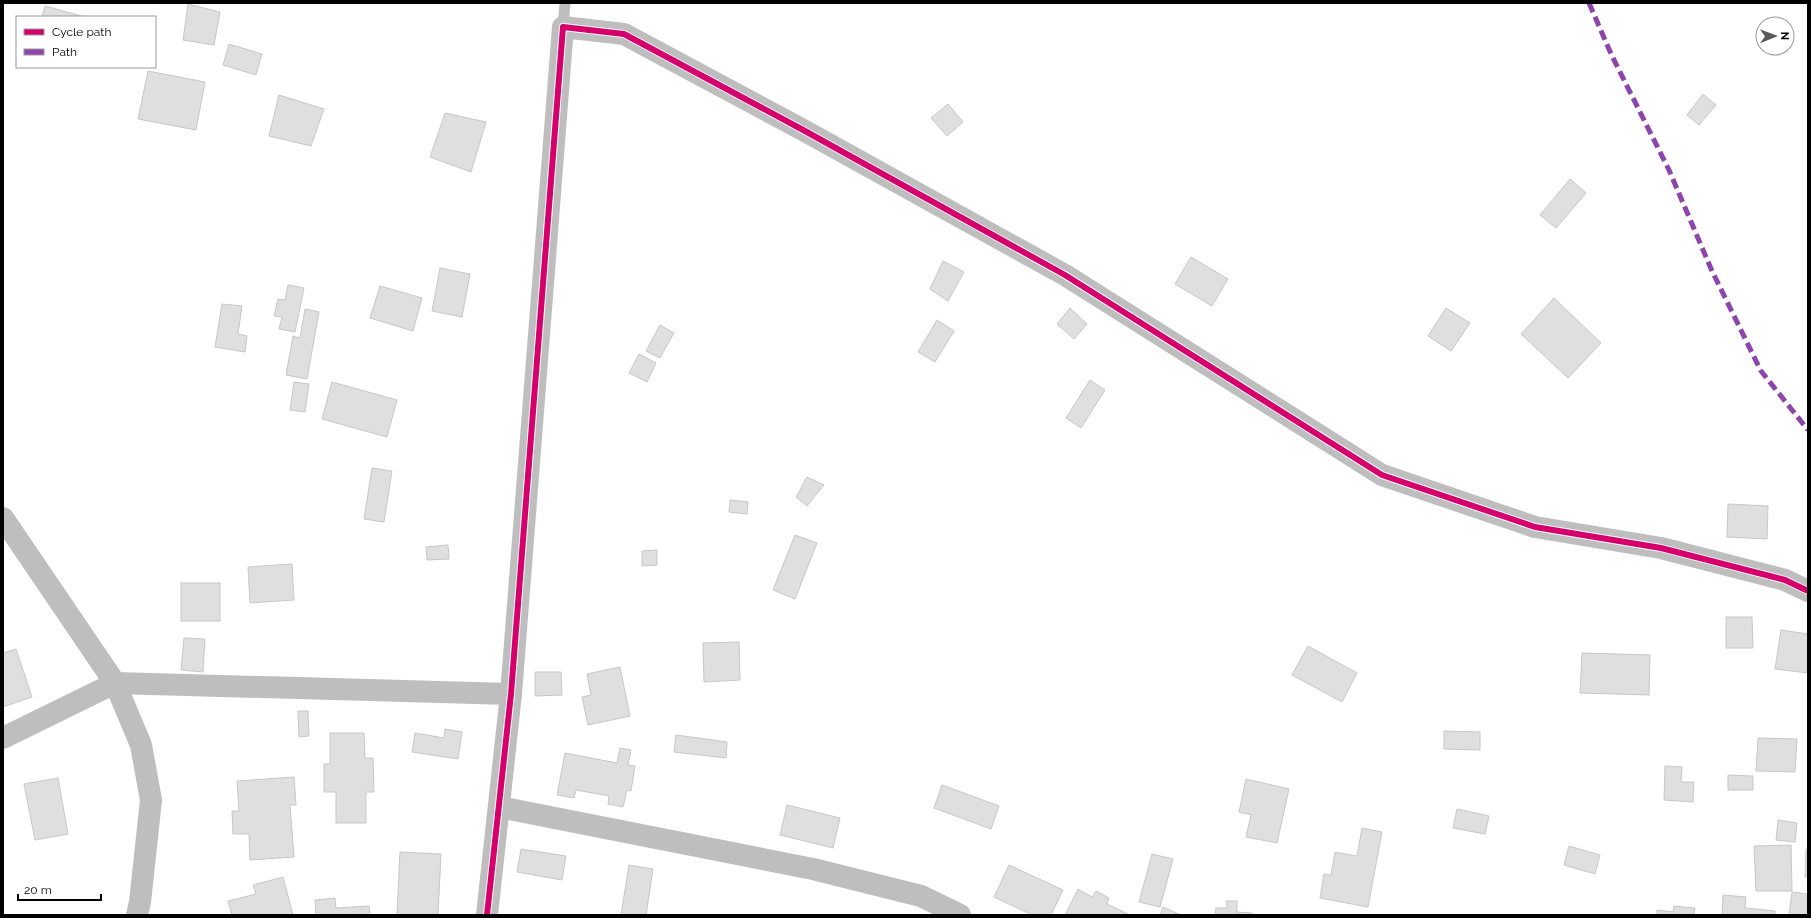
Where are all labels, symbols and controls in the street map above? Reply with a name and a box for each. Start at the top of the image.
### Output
legend [16,16,156,68]
north arrow [1755,16,1795,56]
text: Cycle path [52,25,111,39]
text: N [1778,32,1791,40]
text: Path [52,45,77,59]
scale bar [18,876,101,902]
text: 20 m [24,883,52,897]

